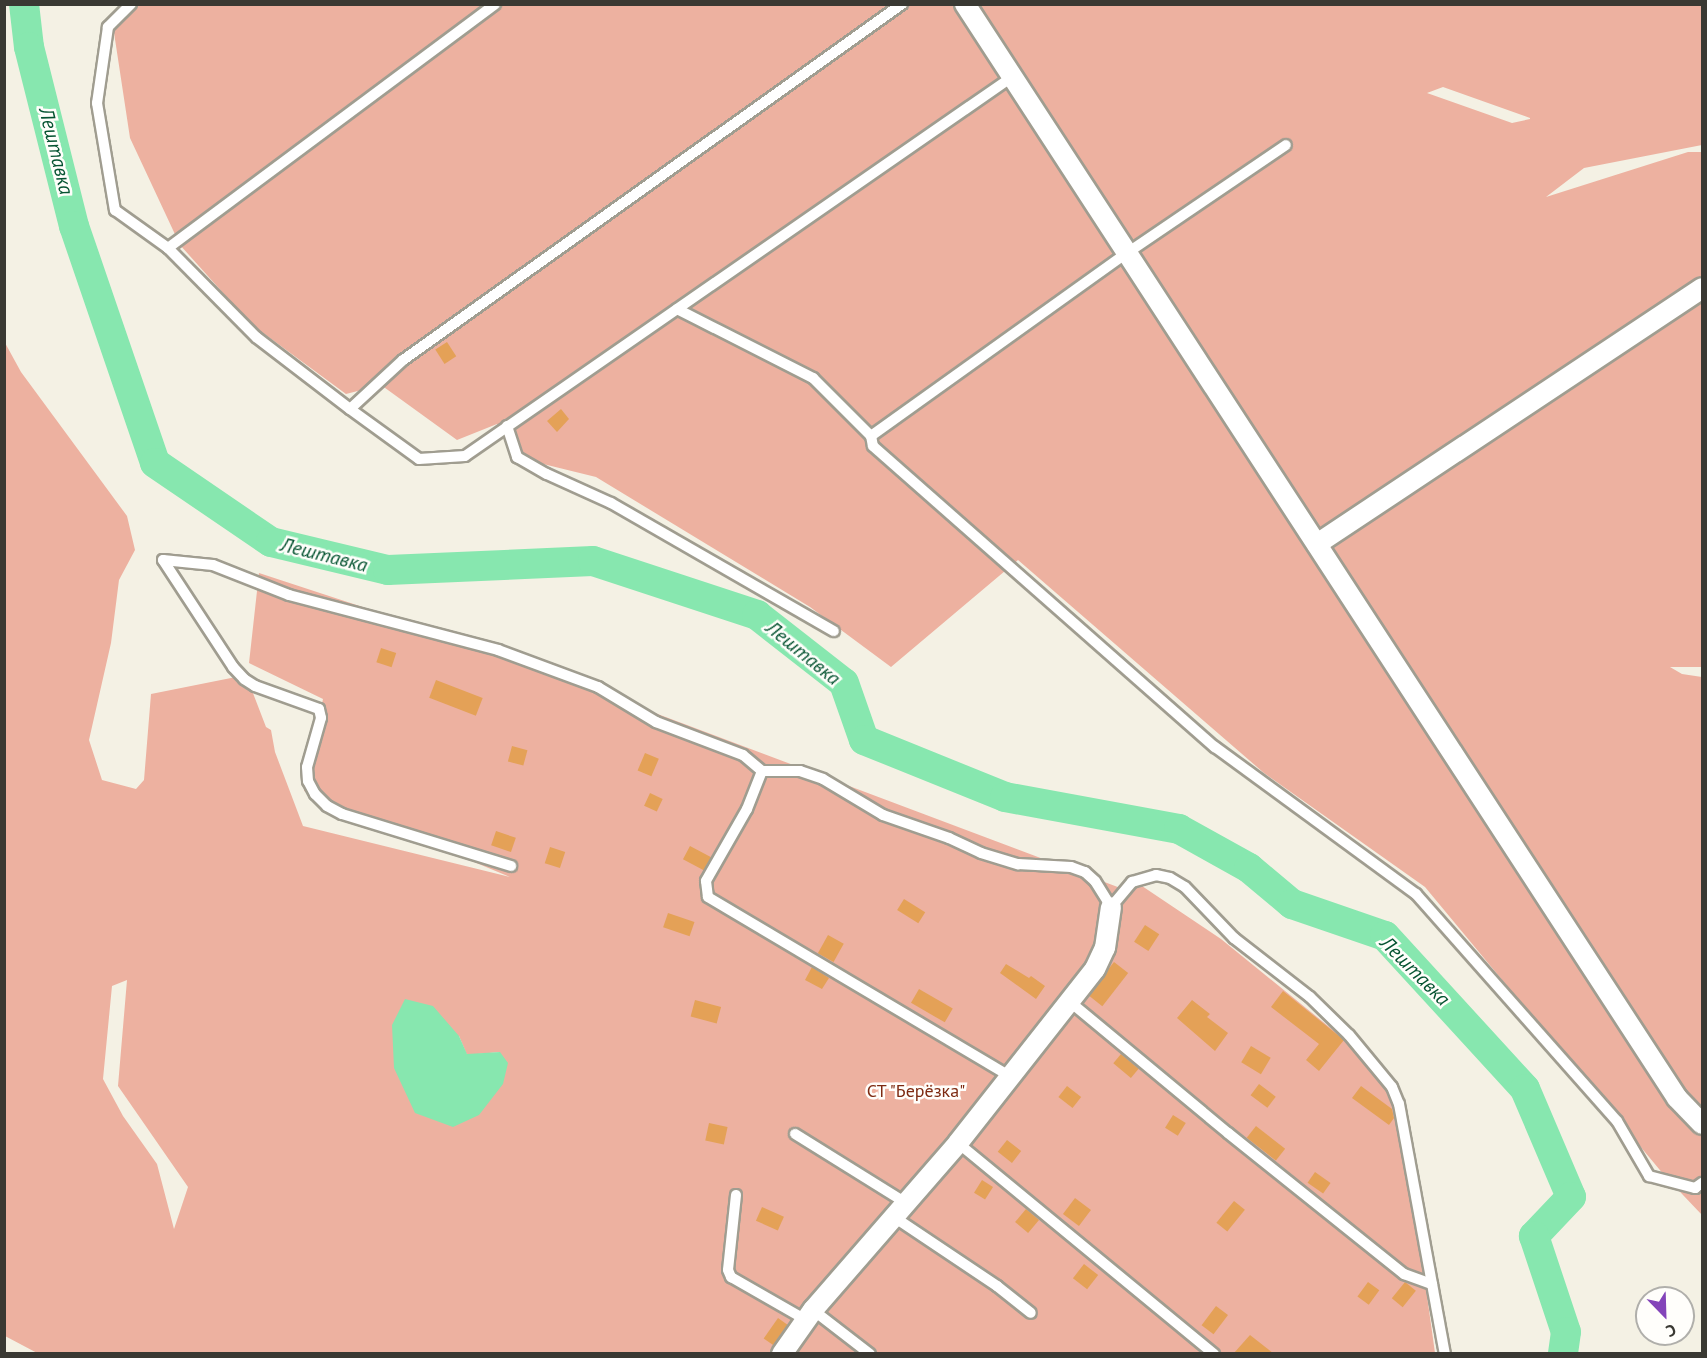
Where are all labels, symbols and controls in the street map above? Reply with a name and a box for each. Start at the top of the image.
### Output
water label: Лештавка [34,105,78,197]
water label: Лештавка [278,533,370,577]
water label: Лештавка [761,616,845,690]
water label: Лештавка [1375,931,1455,1011]
park label: СТ "Берёзка" [866,1080,966,1102]
north arrow [1635,1286,1695,1346]
text: С [1663,1320,1679,1342]

